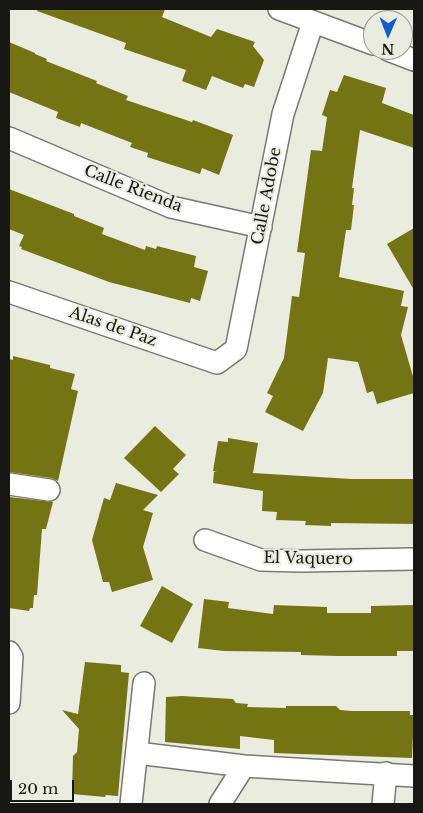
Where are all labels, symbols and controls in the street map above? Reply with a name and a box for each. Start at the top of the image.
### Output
north arrow [363,10,413,60]
text: N [381,40,395,58]
street label: Calle Adobe [248,146,286,246]
street label: Calle Rienda [81,161,185,217]
street label: Alas de Paz [67,303,159,351]
street label: El Vaquero [263,549,353,569]
scale bar [12,770,76,802]
text: 20 m [18,779,58,798]

